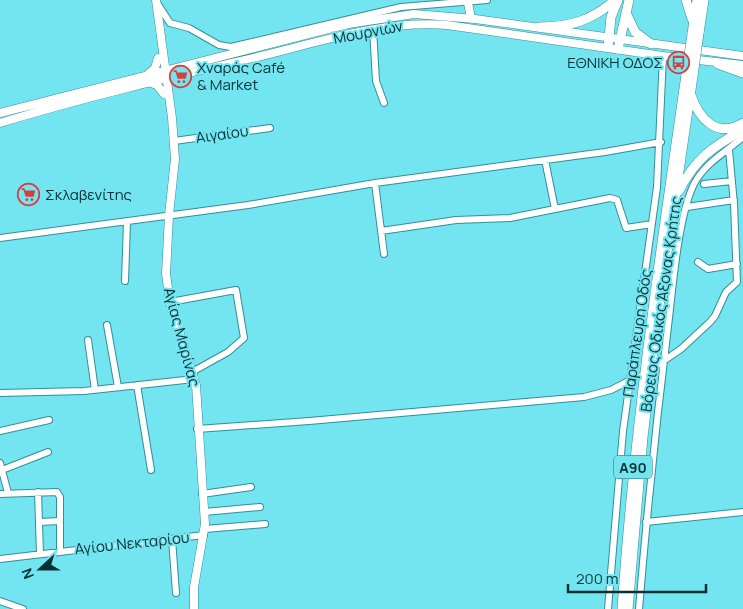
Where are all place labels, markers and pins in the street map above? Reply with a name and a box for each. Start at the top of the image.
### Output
bus stop icon: ΕΘΝΙΚΗ ΟΔΟΣ [667,50,691,74]
place label: ΕΘΝΙΚΗ ΟΔΟΣ [567,52,663,73]
place label: Χναράς Café & Market [197,57,285,95]
supermarket icon: Χναράς Café & Market [169,64,193,88]
supermarket icon: Σκλαβενίτης [17,182,41,206]
place label: Σκλαβενίτης [45,184,132,205]

